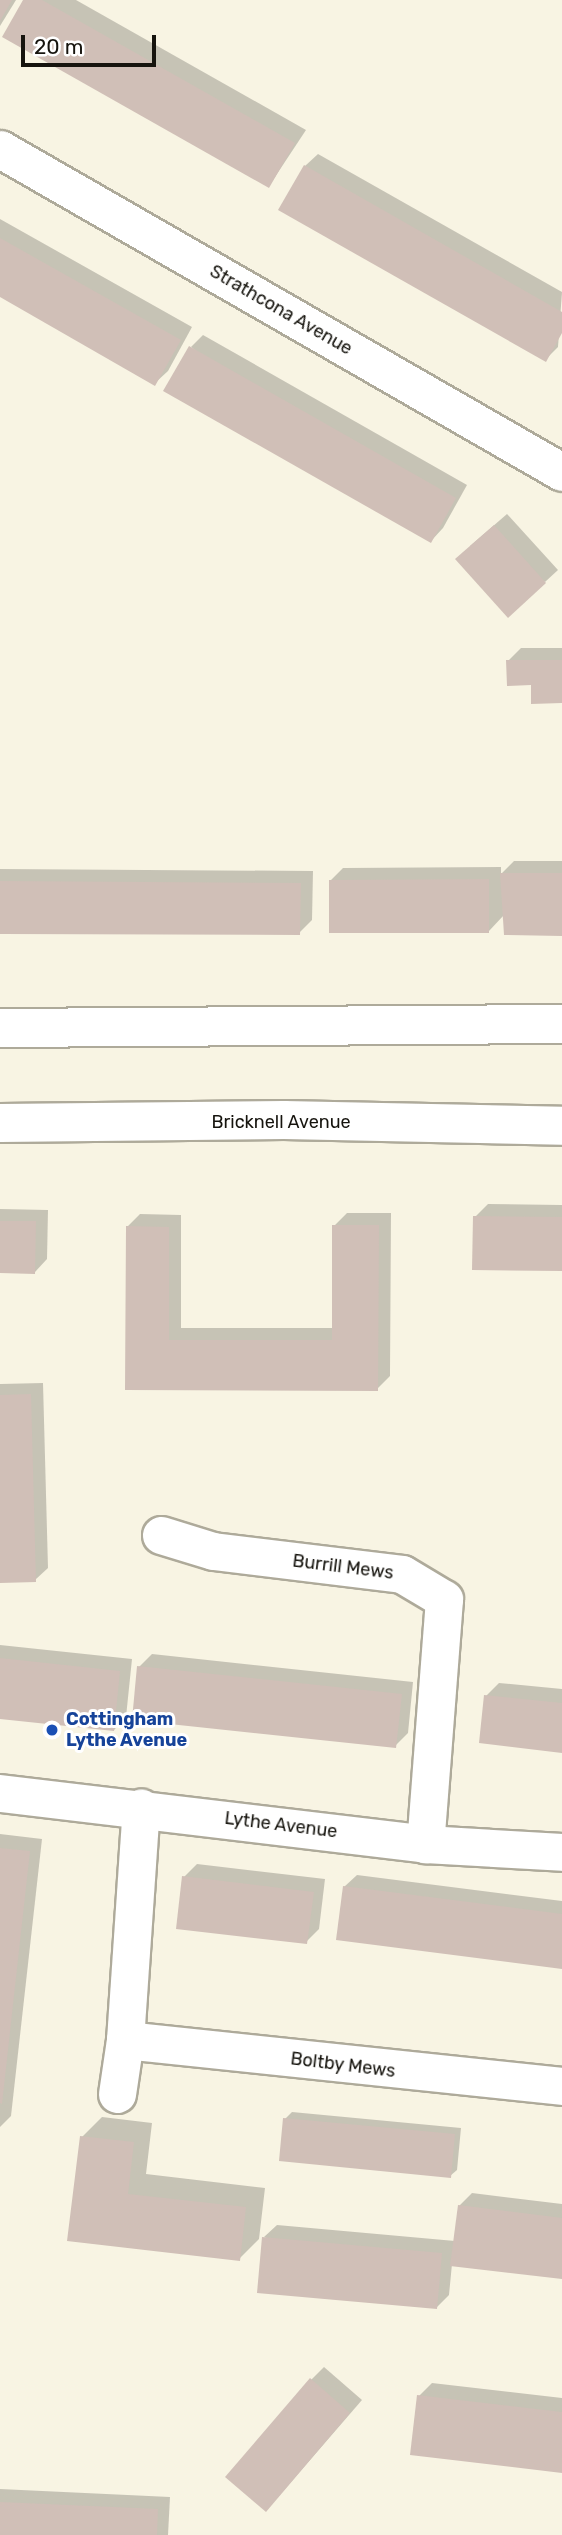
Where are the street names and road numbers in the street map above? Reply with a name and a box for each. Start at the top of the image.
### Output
street label: Strathcona Avenue [206,260,356,360]
street label: Bricknell Avenue [211,1111,351,1133]
street label: Burrill Mews [291,1550,395,1584]
street label: Lythe Avenue [223,1807,339,1843]
street label: Boltby Mews [289,2048,397,2082]

